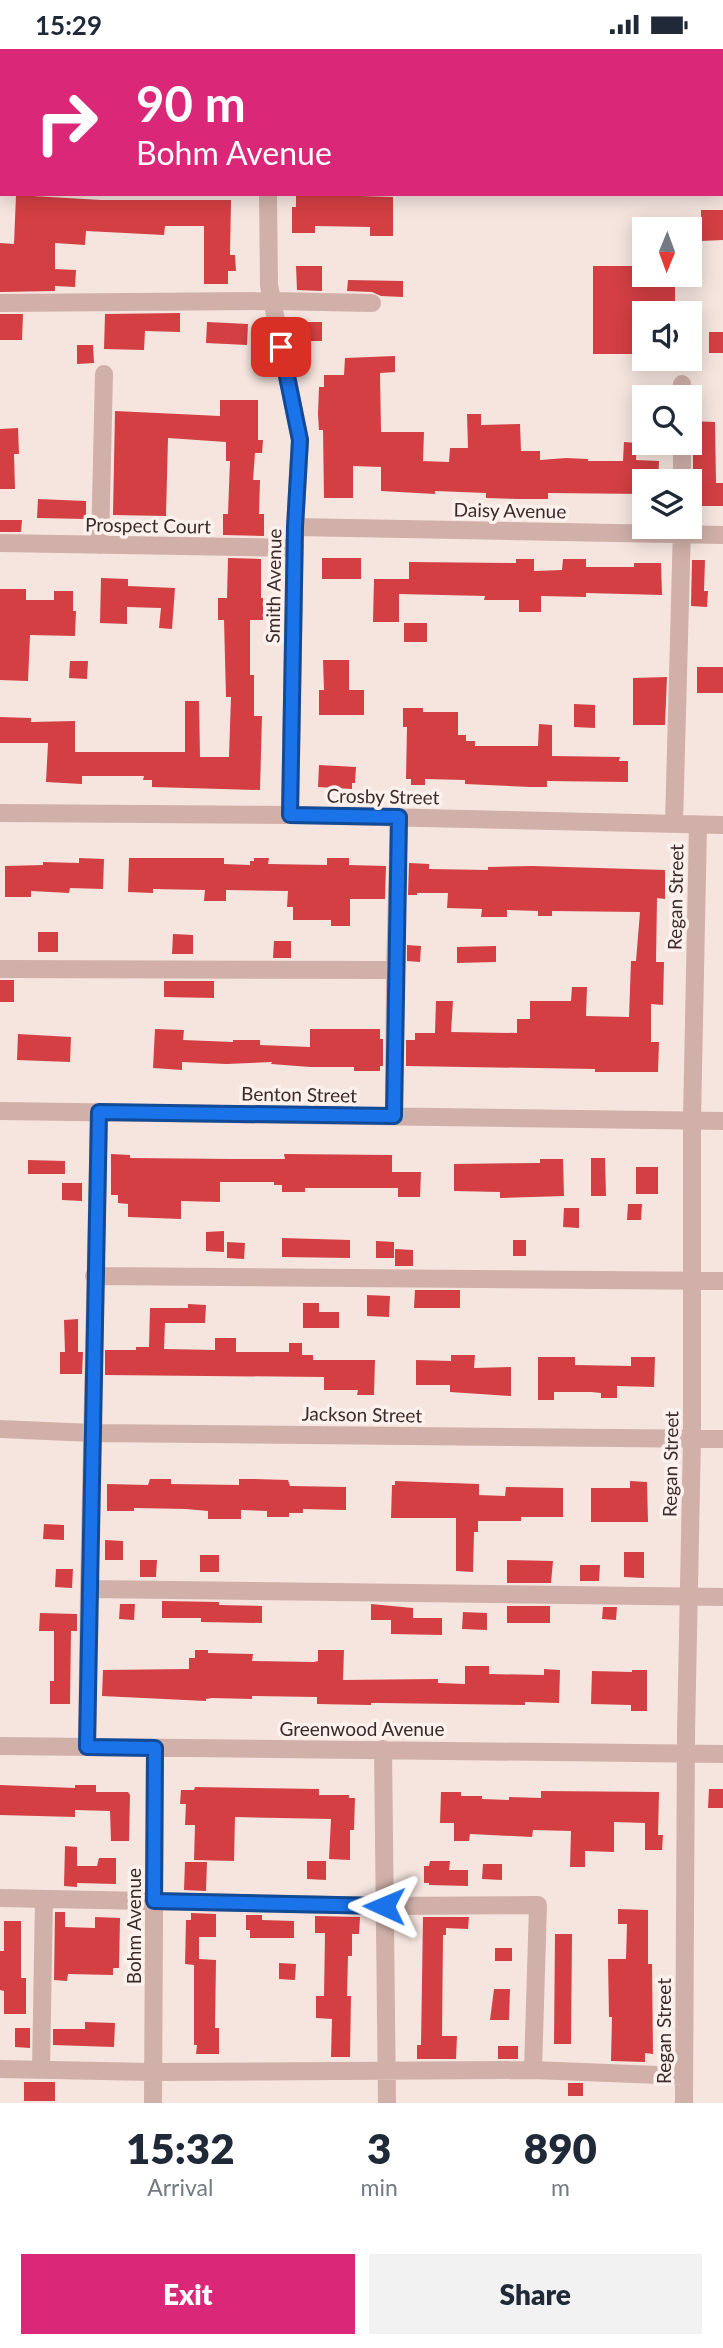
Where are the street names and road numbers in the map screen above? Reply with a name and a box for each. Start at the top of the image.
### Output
street label: Daisy Avenue [453,498,567,522]
street label: Prospect Court [85,512,211,538]
street label: Smith Avenue [260,528,286,644]
street label: Crosby Street [326,784,440,808]
street label: Regan Street [663,844,687,950]
street label: Benton Street [241,1081,357,1107]
street label: Jackson Street [302,1401,423,1427]
street label: Regan Street [658,1411,682,1517]
street label: Greenwood Avenue [280,1717,444,1740]
street label: Bohm Avenue [122,1868,145,1984]
street label: Regan Street [652,1978,675,2084]

